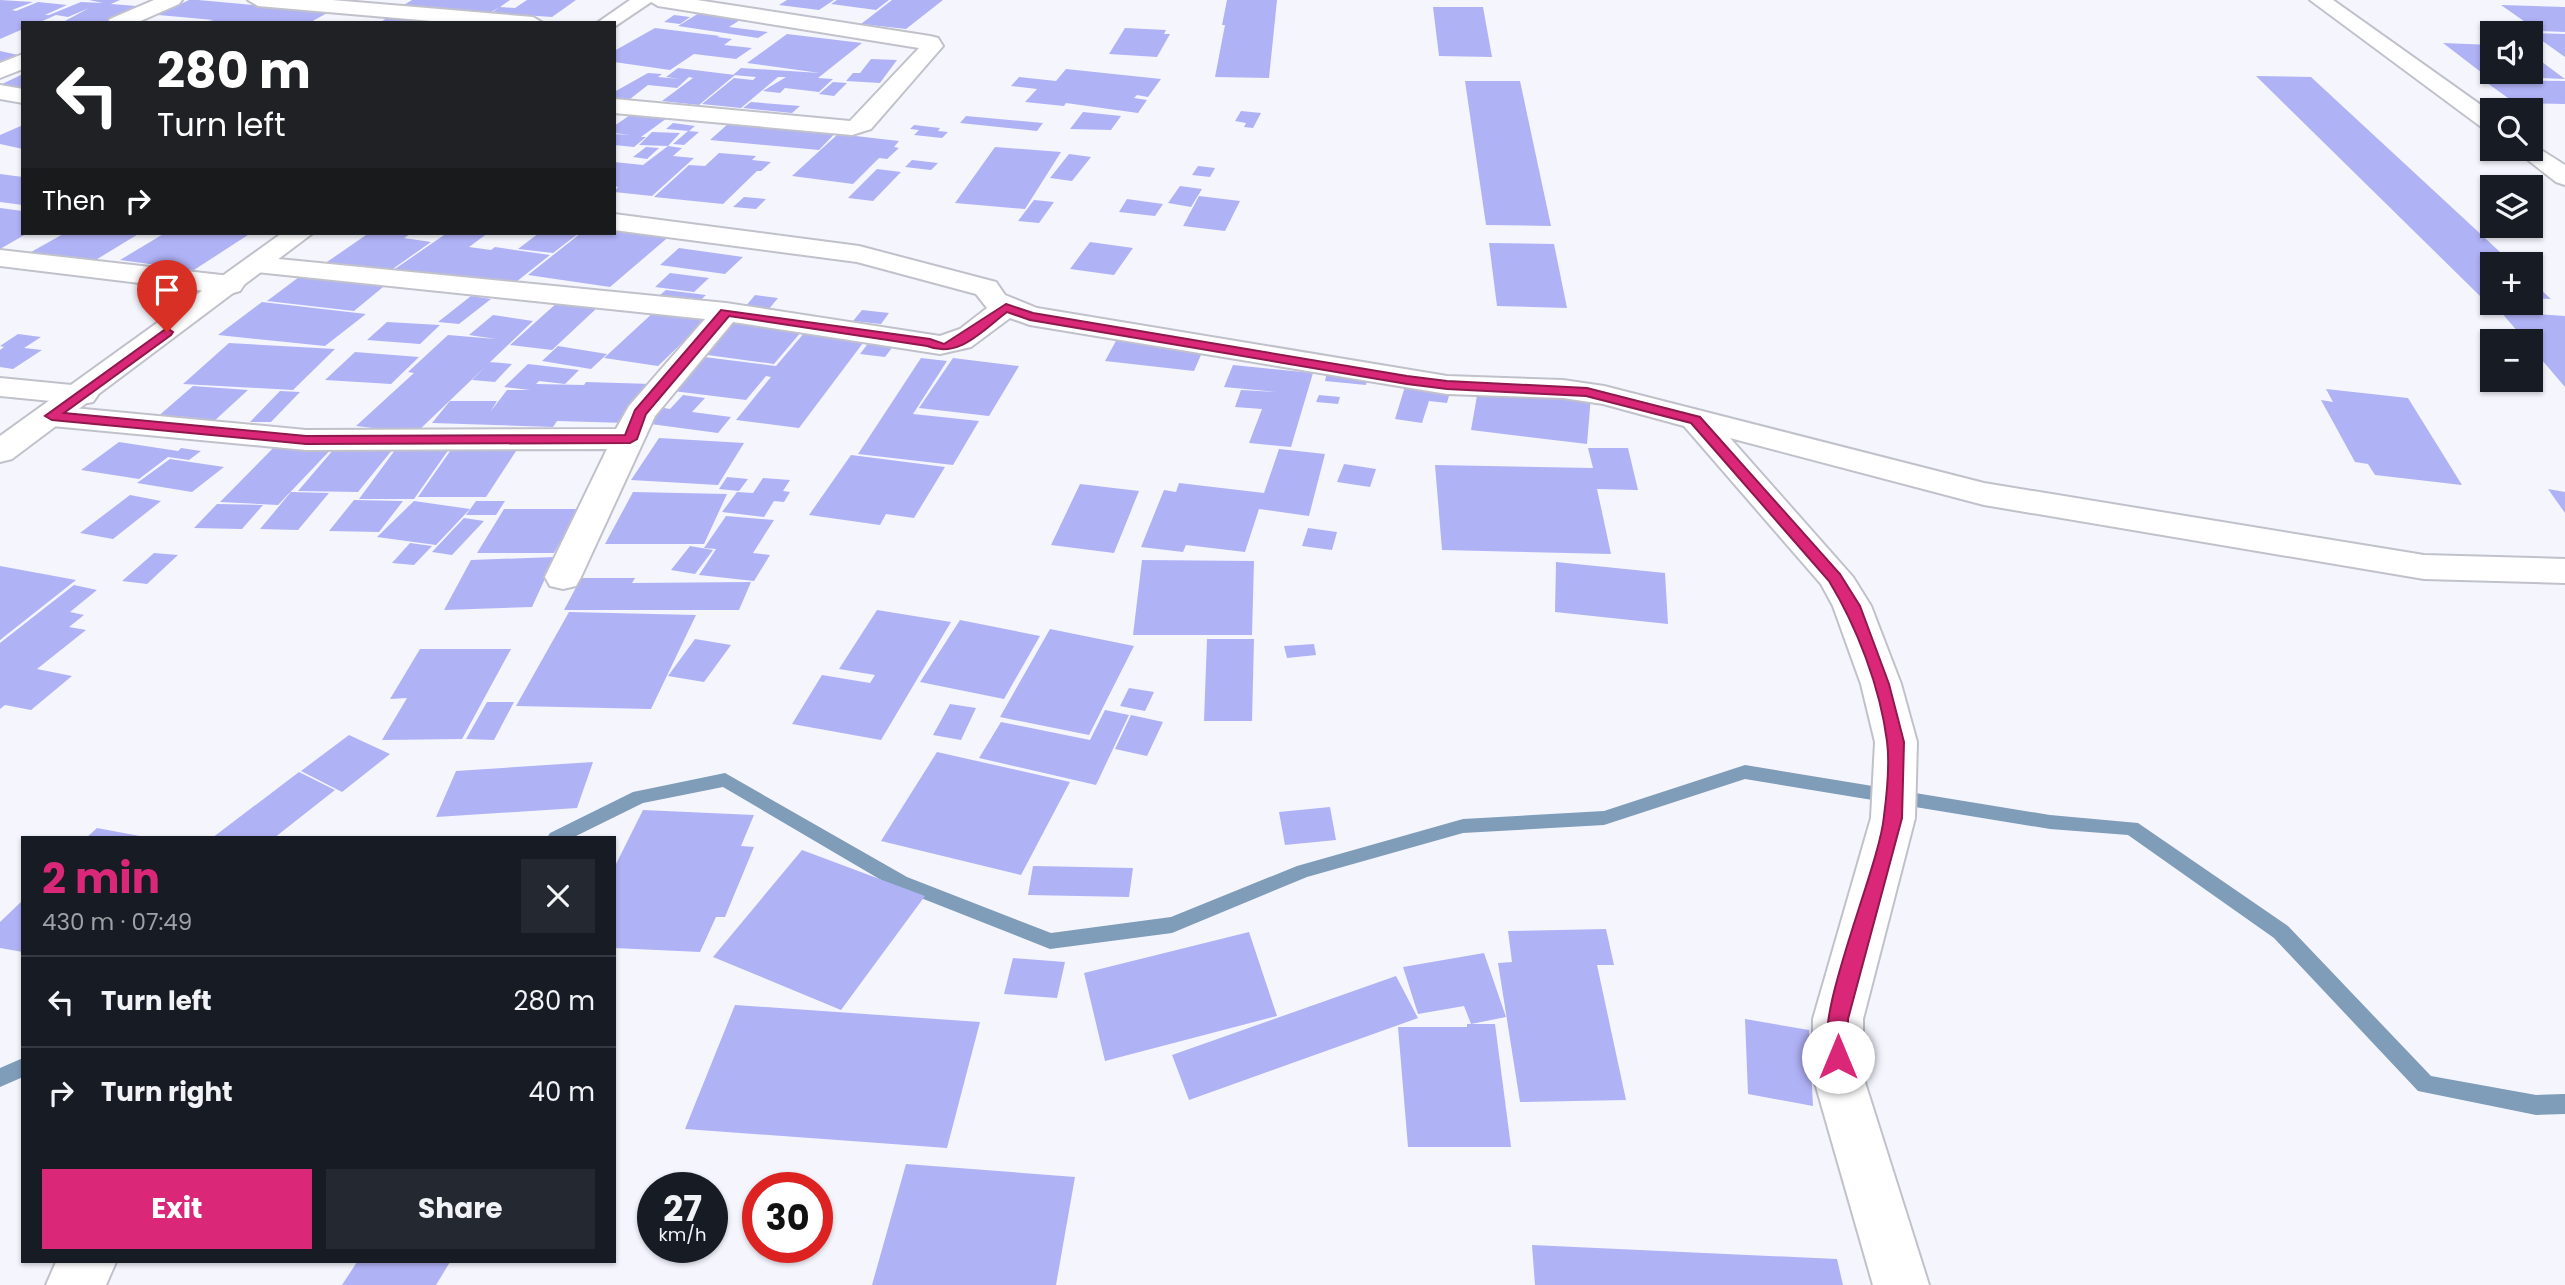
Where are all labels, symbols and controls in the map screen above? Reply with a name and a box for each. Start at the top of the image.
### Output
map controls [2480,21,2543,392]
button: sound [2480,21,2543,84]
text: 280 m [157,37,311,105]
icon: left [42,49,133,140]
button: search [2480,98,2543,161]
text: Turn left [157,102,286,147]
button: layers [2480,175,2543,238]
icon: right [119,182,157,220]
text: Then [42,183,105,219]
button: + [2480,252,2543,315]
pin [137,260,197,332]
icon: arrive [148,271,186,309]
button: − [2480,329,2543,392]
text: 2 min [42,849,160,908]
button: close [521,859,595,933]
text: 430 m · 07:49 [42,906,192,938]
icon: left [42,983,80,1021]
text: Turn left [101,983,212,1019]
text: 280 m [514,983,595,1019]
position arrow [1801,1020,1875,1094]
icon: right [42,1074,80,1112]
text: Turn right [101,1074,233,1110]
text: 40 m [529,1074,595,1110]
button: Exit [42,1169,312,1249]
button: Share [326,1169,595,1249]
speed limit sign: 30 [742,1172,833,1263]
text: 27 [663,1184,702,1233]
text: km/h [659,1222,706,1247]

